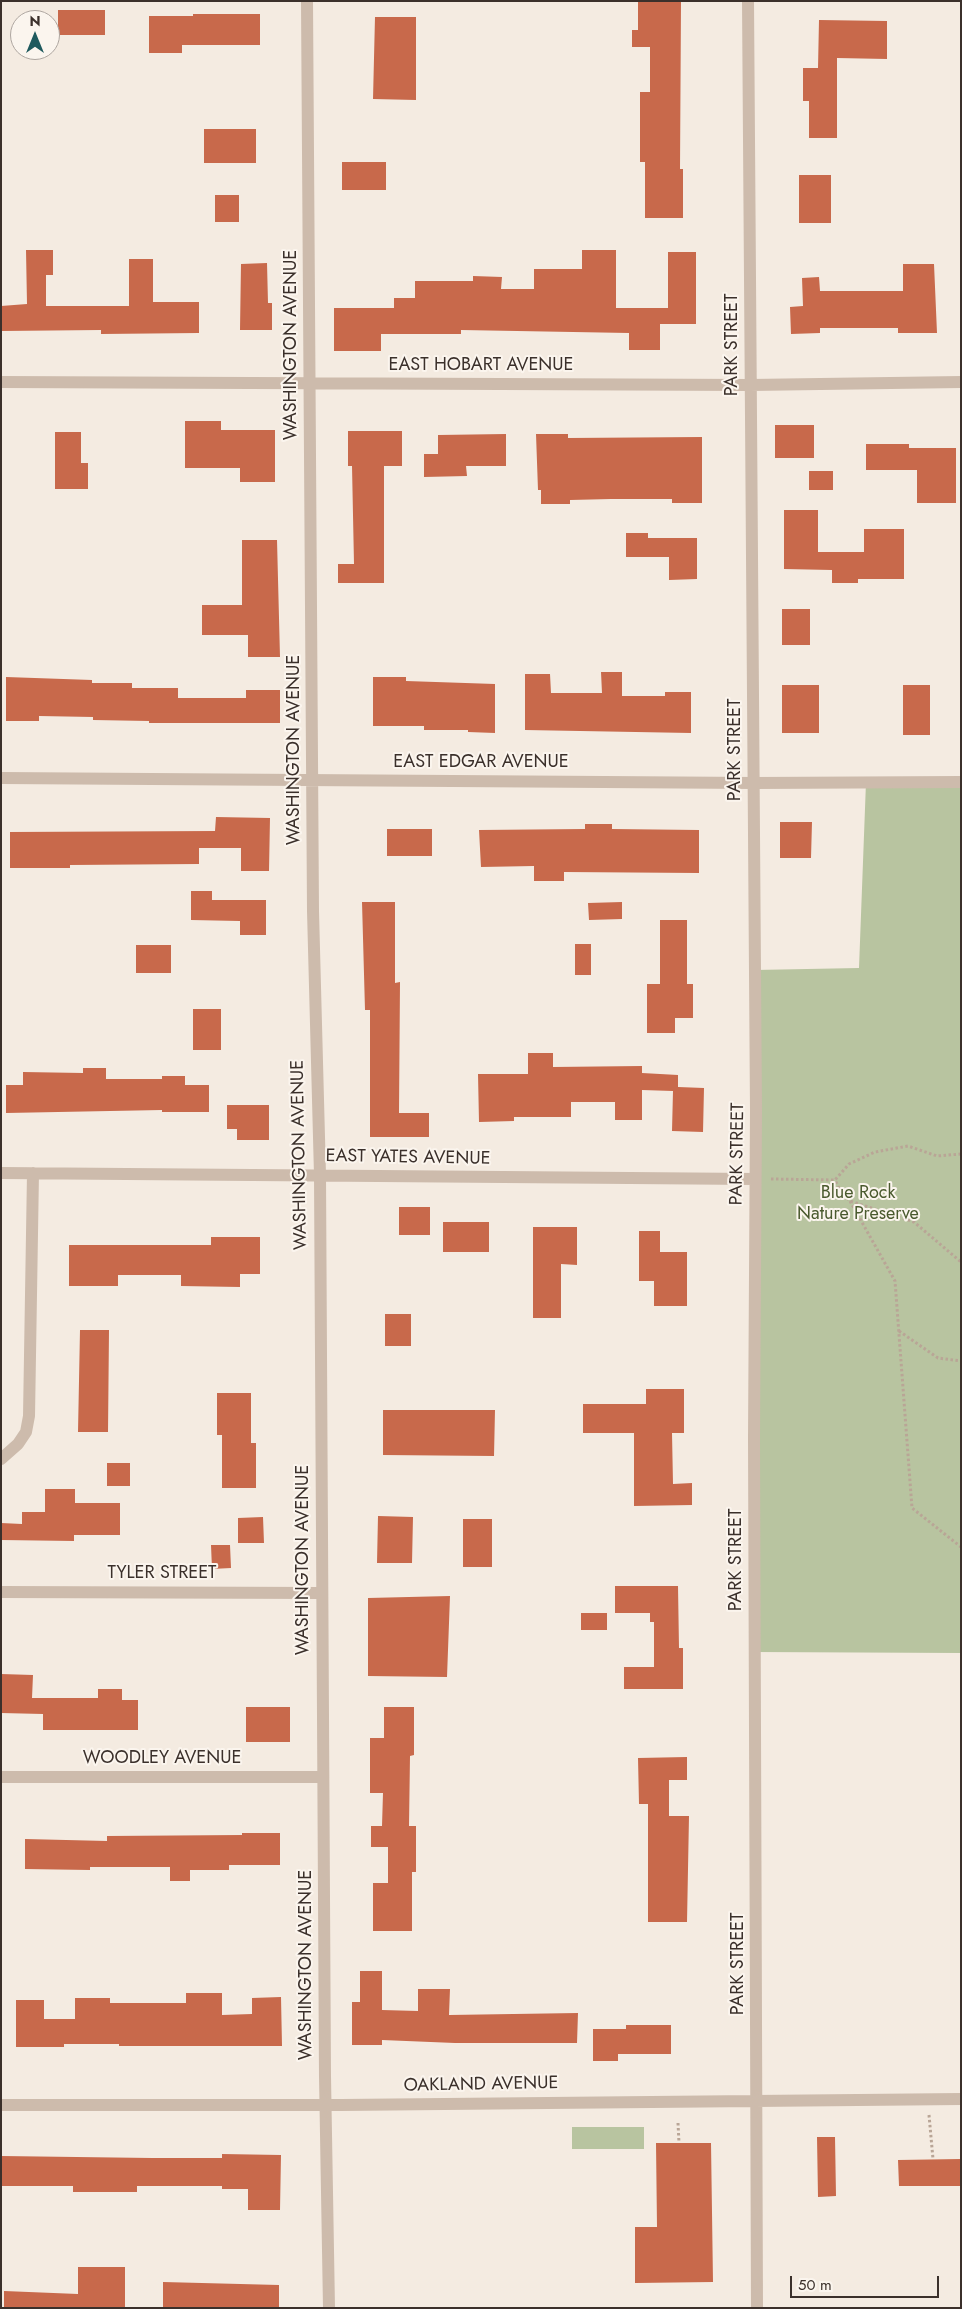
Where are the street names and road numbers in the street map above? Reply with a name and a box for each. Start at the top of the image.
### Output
street label: WASHINGTON AVENUE [281,250,303,440]
street label: PARK STREET [722,294,744,396]
street label: EAST HOBART AVENUE [389,355,573,377]
street label: WASHINGTON AVENUE [284,655,306,845]
street label: PARK STREET [725,699,747,801]
street label: EAST EDGAR AVENUE [393,752,569,774]
street label: WASHINGTON AVENUE [288,1060,312,1250]
street label: PARK STREET [726,1103,750,1205]
street label: EAST YATES AVENUE [325,1146,491,1170]
street label: WASHINGTON AVENUE [293,1465,315,1655]
street label: PARK STREET [726,1509,748,1611]
street label: TYLER STREET [108,1563,216,1585]
street label: WOODLEY AVENUE [83,1748,241,1770]
street label: WASHINGTON AVENUE [296,1870,318,2060]
street label: PARK STREET [728,1913,750,2015]
street label: OAKLAND AVENUE [403,2073,559,2097]

